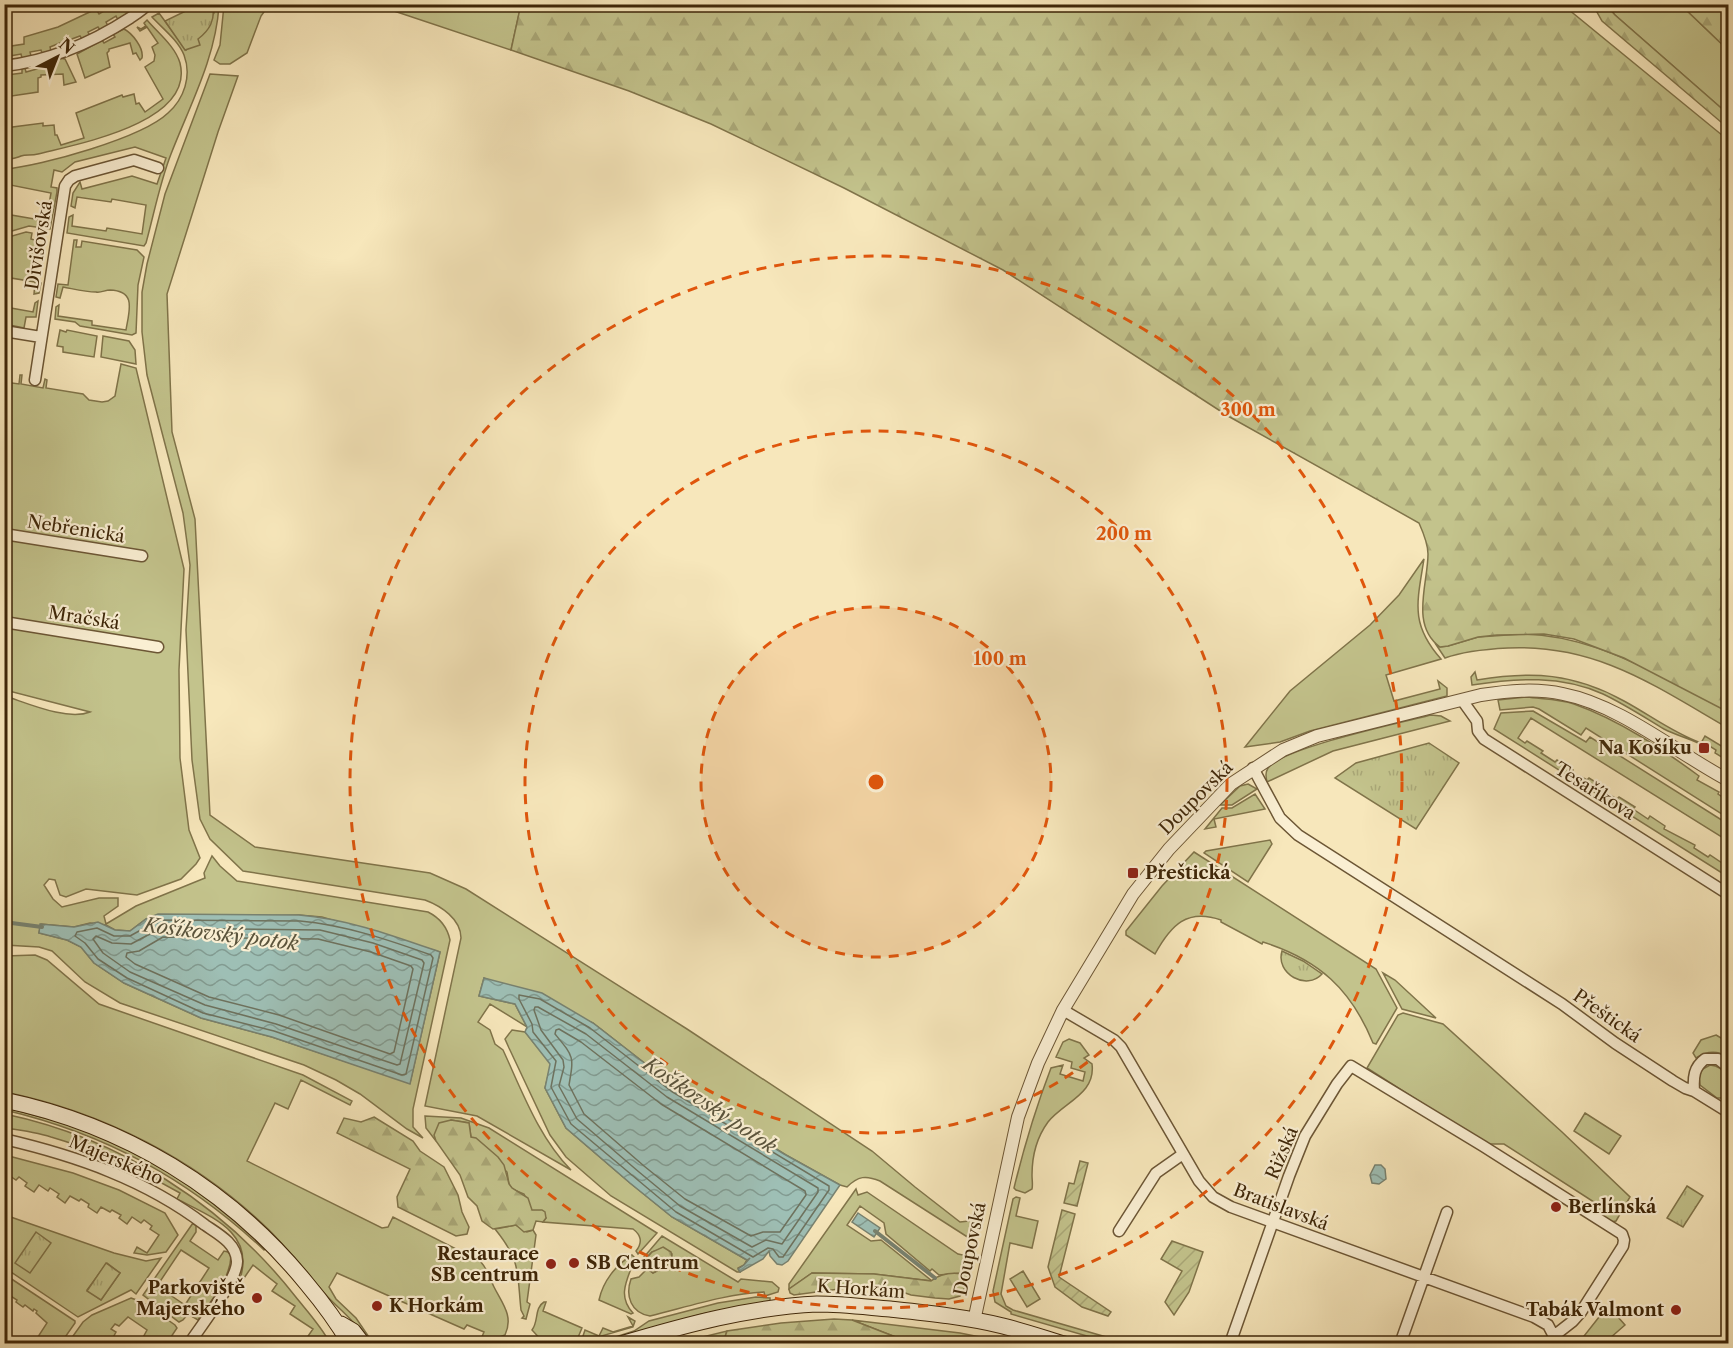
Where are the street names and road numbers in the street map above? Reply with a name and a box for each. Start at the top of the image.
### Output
street label: Divišovská [21,198,57,291]
street label: Nebřenická [26,510,127,548]
street label: Mračská [47,601,122,635]
street label: Doupovská [1155,756,1238,839]
street label: Tesaříkova [1551,758,1640,825]
street label: Přeštická [1569,985,1646,1048]
street label: Rižská [1261,1123,1303,1183]
street label: Majerského [66,1130,166,1190]
street label: Bratislavská [1230,1179,1332,1235]
street label: Doupovská [949,1200,991,1298]
street label: K Horkám [816,1275,906,1303]

